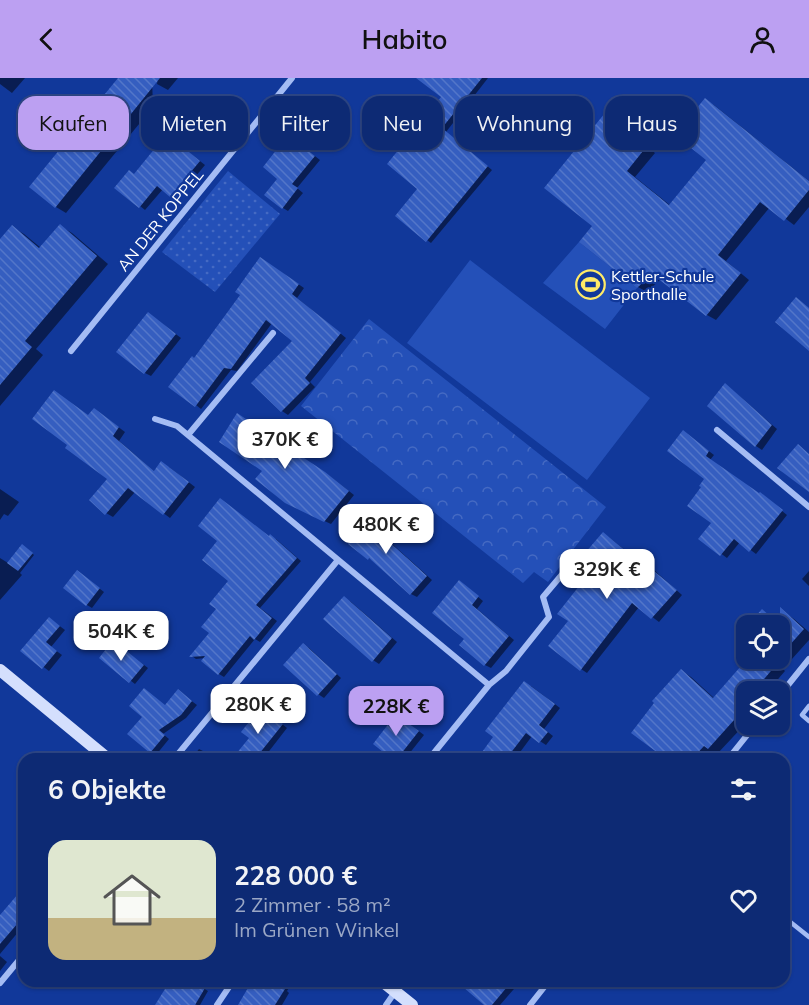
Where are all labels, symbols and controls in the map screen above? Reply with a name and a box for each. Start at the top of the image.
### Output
text: Habito [362,22,447,56]
icon: back [30,23,63,56]
icon: person [746,23,779,56]
chip: Kaufen [18,96,129,150]
chip: Mieten [141,96,248,150]
chip: Filter [260,96,350,150]
chip: Neu [362,96,443,150]
chip: Wohnung [455,96,593,150]
chip: Haus [605,96,698,150]
street label: AN DER KOPPEL [113,165,207,275]
place label: Kettler-Schule Sporthalle [611,266,714,304]
sports icon: Kettler-Schule Sporthalle [574,269,606,301]
pin: 370K € [236,419,334,470]
text: 370K € [252,426,318,451]
pin: 480K € [337,504,435,555]
text: 480K € [353,511,419,536]
pin: 329K € [558,549,656,600]
text: 329K € [574,556,640,581]
pin: 504K € [72,611,170,662]
map controls [736,615,790,735]
button: locate [736,615,790,669]
text: 504K € [88,618,154,643]
button: layers [736,681,790,735]
pin: 280K € [209,684,307,735]
pin: 228K € [347,686,445,737]
text: 280K € [225,691,291,716]
text: 228K € [363,693,429,718]
text: 6 Objekte [48,773,166,806]
icon: filters [727,773,760,806]
text: 228 000 € [234,859,357,892]
icon: home [96,864,168,936]
icon: heart [727,884,760,917]
text: 2 Zimmer · 58 m² [234,892,391,917]
text: Im Grünen Winkel [234,917,399,942]

